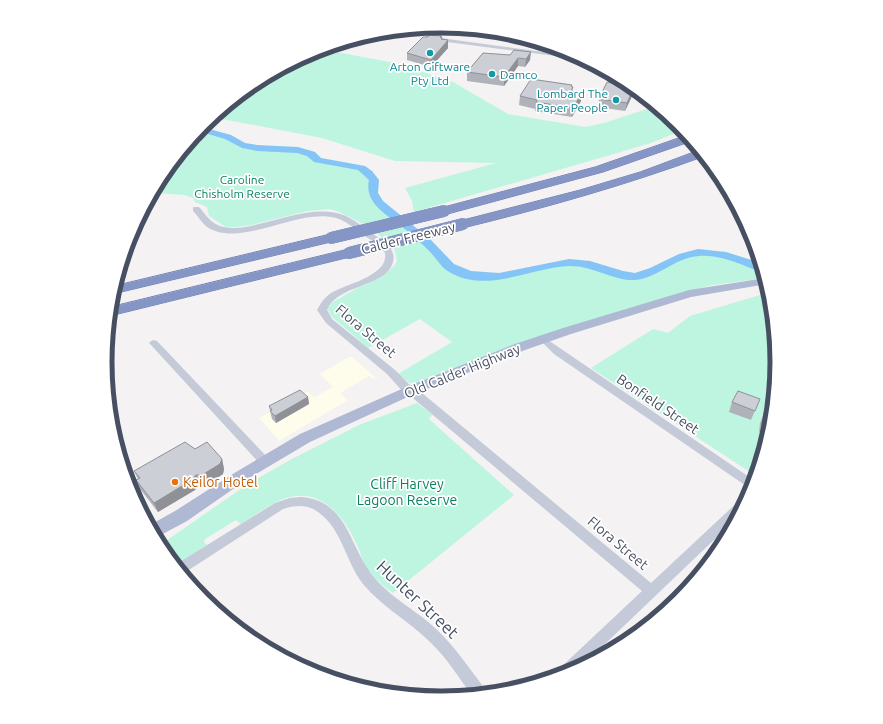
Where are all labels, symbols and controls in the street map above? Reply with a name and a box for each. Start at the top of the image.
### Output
marker: Arton Giftware Pty Ltd [425,48,435,58]
place label: Arton Giftware Pty Ltd [390,60,470,87]
place label: Damco [500,68,538,81]
marker: Damco [487,69,497,79]
place label: Lombard The Paper People [536,87,608,114]
marker: Lombard The Paper People [611,95,621,105]
park label: Caroline Chisholm Reserve [194,173,290,200]
street label: Calder Freeway [359,218,457,257]
street label: Flora Street [333,301,400,361]
street label: Old Calder Highway [402,340,523,402]
street label: Bonfield Street [614,371,703,438]
place label: Keilor Hotel [183,474,258,490]
park label: Cliff Harvey Lagoon Reserve [357,476,457,508]
marker: Keilor Hotel [170,477,180,487]
street label: Flora Street [585,513,652,573]
street label: Hunter Street [373,556,463,642]

